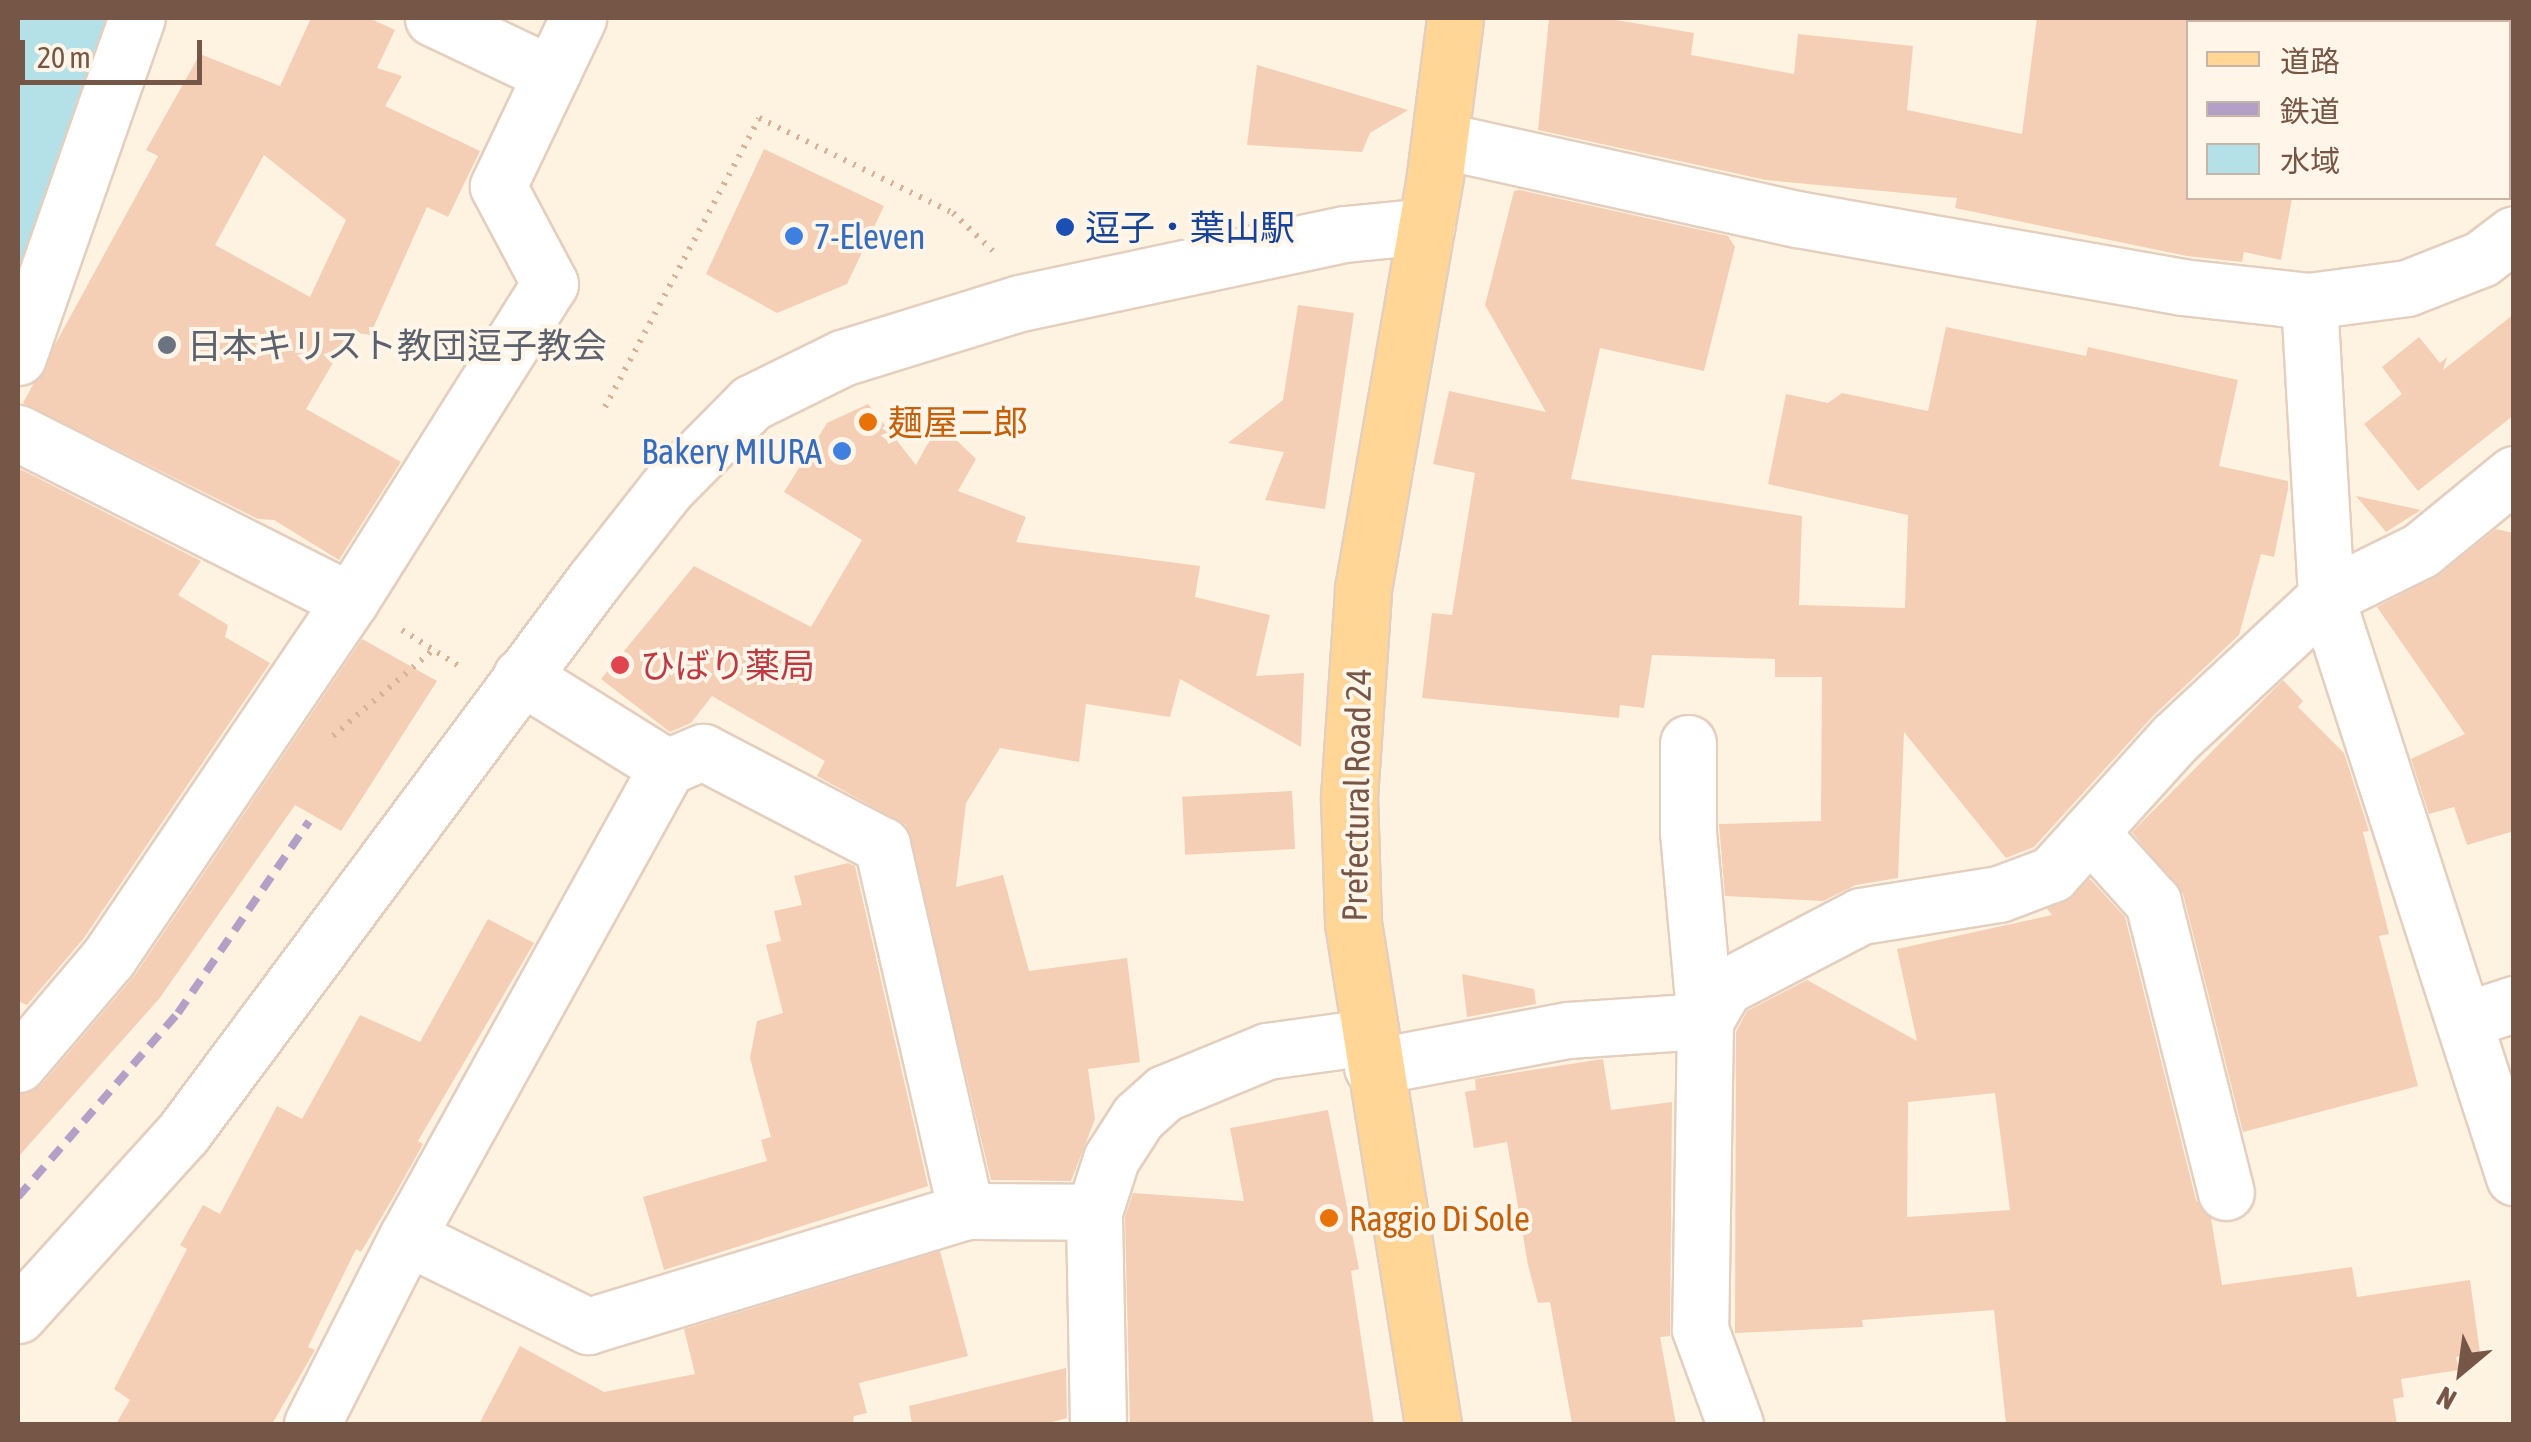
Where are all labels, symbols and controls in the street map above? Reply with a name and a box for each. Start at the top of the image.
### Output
scale bar [25,20,208,82]
legend [2186,20,2511,200]
text: 20 m [37,40,91,74]
text: 道路 [2280,44,2340,78]
text: 鉄道 [2280,94,2340,128]
text: 水域 [2280,144,2340,178]
place label: 逗子・葉山駅 [1085,206,1295,248]
place label: 7-Eleven [814,215,926,257]
marker: 逗子・葉山駅 [1054,216,1076,238]
marker: 7-Eleven [783,225,805,247]
place label: 日本キリスト教団逗子教会 [187,324,607,366]
marker: 日本キリスト教団逗子教会 [156,334,178,356]
place label: 麺屋二郎 [888,401,1028,443]
marker: 麺屋二郎 [857,411,879,433]
place label: Bakery MIURA [641,430,822,472]
marker: Bakery MIURA [831,440,853,462]
place label: ひばり薬局 [640,644,815,686]
marker: ひばり薬局 [609,654,631,676]
street label: Prefectural Road 24 [1333,668,1379,922]
place label: Raggio Di Sole [1349,1197,1530,1239]
marker: Raggio Di Sole [1318,1207,1340,1229]
north arrow [2411,1322,2511,1422]
text: N [2431,1380,2461,1416]

